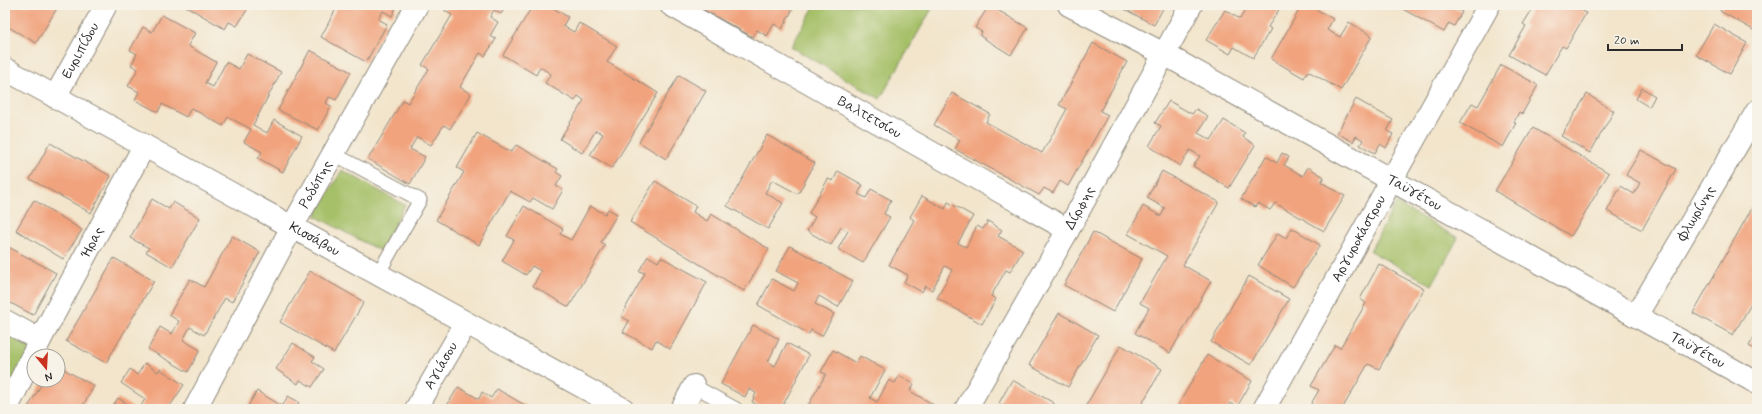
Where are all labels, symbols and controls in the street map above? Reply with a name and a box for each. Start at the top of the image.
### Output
street label: Ευριπίδου [58,19,104,82]
scale bar [1608,26,1682,52]
text: 20 m [1614,33,1640,49]
street label: Βαλτετσίου [834,92,905,143]
street label: Ροδόπης [295,157,337,212]
street label: Ταϋγέτου [1384,170,1445,215]
street label: Δίρφης [1061,183,1099,233]
street label: Φλωρίνης [1673,183,1720,245]
street label: Αργυροκάστρου [1328,192,1390,285]
street label: Κισσάβου [286,218,343,260]
street label: Ήρας [77,224,108,261]
street label: Ταϋγέτου [1667,328,1728,372]
street label: Αγιάσου [420,339,462,393]
north arrow [26,348,66,388]
text: N [43,369,54,384]

